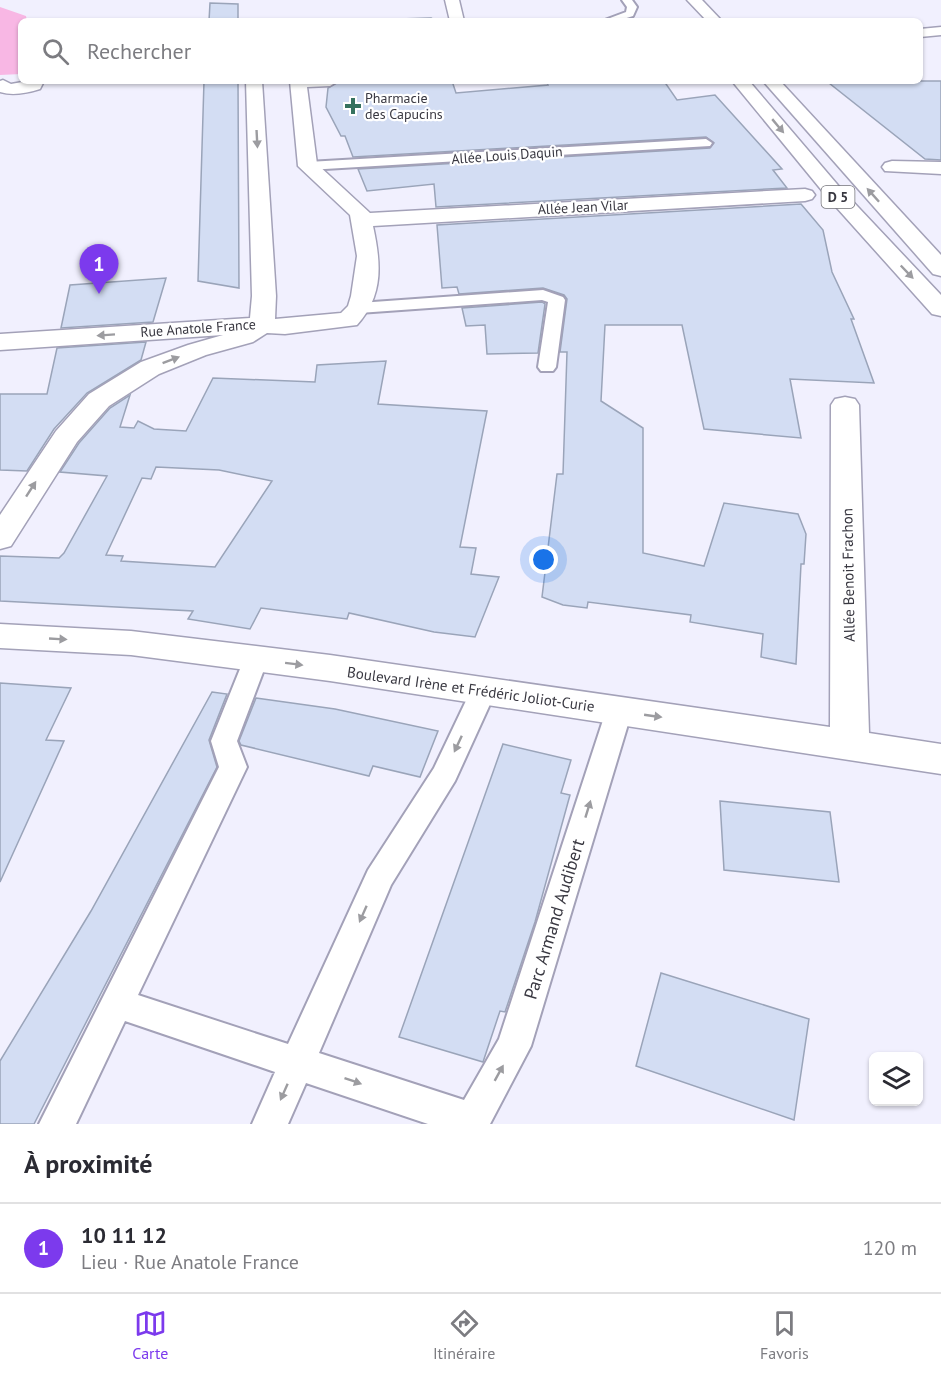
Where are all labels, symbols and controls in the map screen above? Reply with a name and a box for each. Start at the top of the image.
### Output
search box [18,18,923,84]
icon: search [39,35,72,68]
text: Rechercher [87,37,191,65]
place label: Pharmacie des Capucins [365,89,443,123]
marker: Pharmacie des Capucins [346,99,360,113]
one-way arrow [771,118,784,133]
one-way arrow [252,130,261,149]
street label: Allée Louis Daquin [451,142,563,168]
road number: D 5 [822,186,854,208]
one-way arrow [867,188,880,203]
street label: Allée Jean Vilar [537,196,629,218]
pin: 1 [80,244,118,294]
one-way arrow [899,265,913,279]
street label: Rue Anatole France [140,315,256,341]
one-way arrow [97,330,116,339]
one-way arrow [162,355,180,364]
one-way arrow [25,482,37,498]
street label: Allée Benoit Frachon [837,508,859,642]
your location [529,545,558,574]
one-way arrow [49,635,68,644]
one-way arrow [285,659,304,668]
street label: Boulevard Irène et Frédéric Joliot-Curie [346,662,596,716]
one-way arrow [644,711,663,720]
one-way arrow [454,736,463,753]
one-way arrow [584,800,593,818]
street label: Parc Armand Audibert [519,836,589,1002]
one-way arrow [358,905,368,923]
map controls [869,1052,923,1106]
button: layers [869,1052,923,1106]
one-way arrow [494,1064,504,1081]
one-way arrow [344,1077,362,1086]
one-way arrow [280,1084,289,1101]
text: À proximité [24,1147,152,1180]
text: 10 11 12 [81,1221,167,1249]
text: 1 [38,1235,49,1261]
text: 120 m [863,1235,917,1261]
text: Lieu · Rue Anatole France [81,1249,299,1275]
tab: Carte [132,1307,168,1363]
tab: Itinéraire [433,1307,495,1363]
tab: Favoris [760,1307,809,1363]

